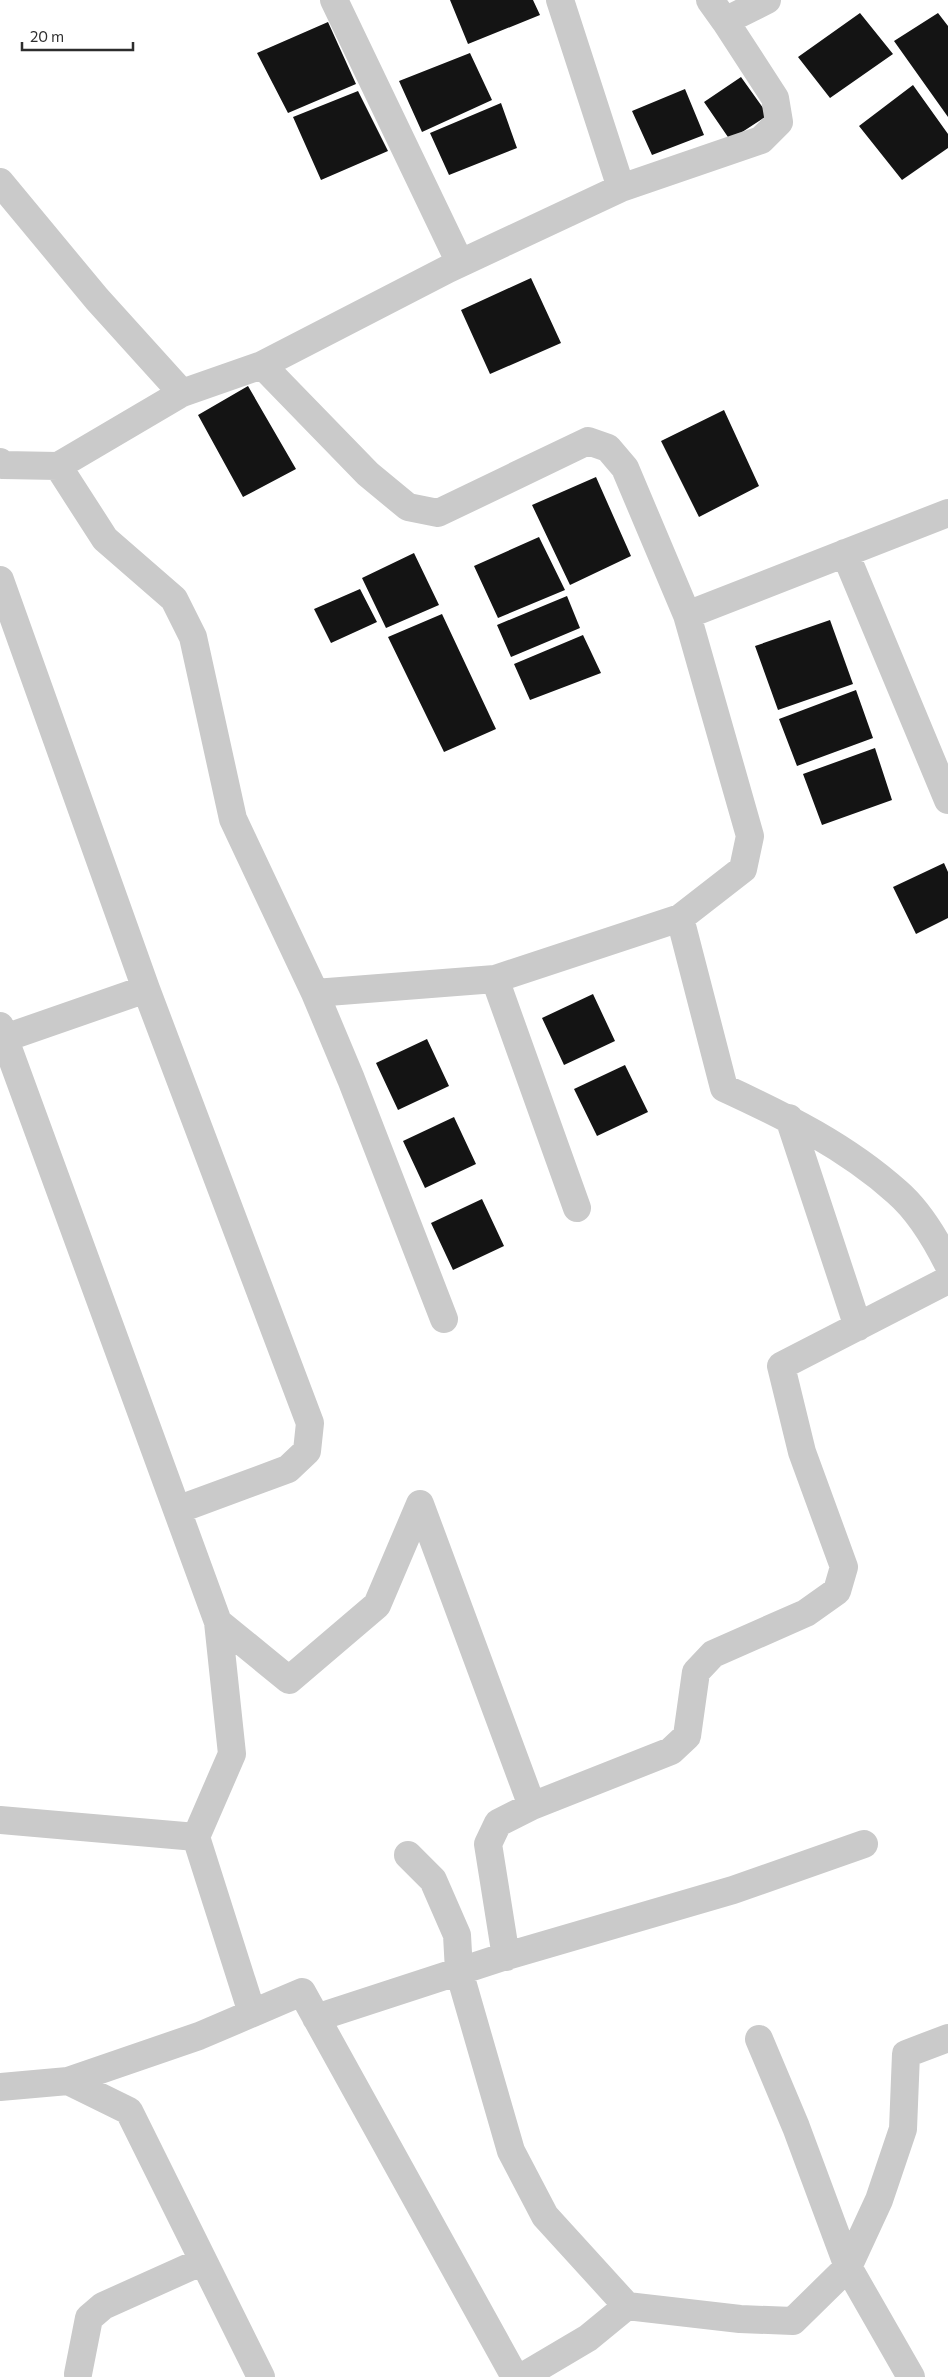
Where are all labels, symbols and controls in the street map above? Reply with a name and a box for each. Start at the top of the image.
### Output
scale bar [22,20,134,52]
text: 20 m [30,27,64,45]

